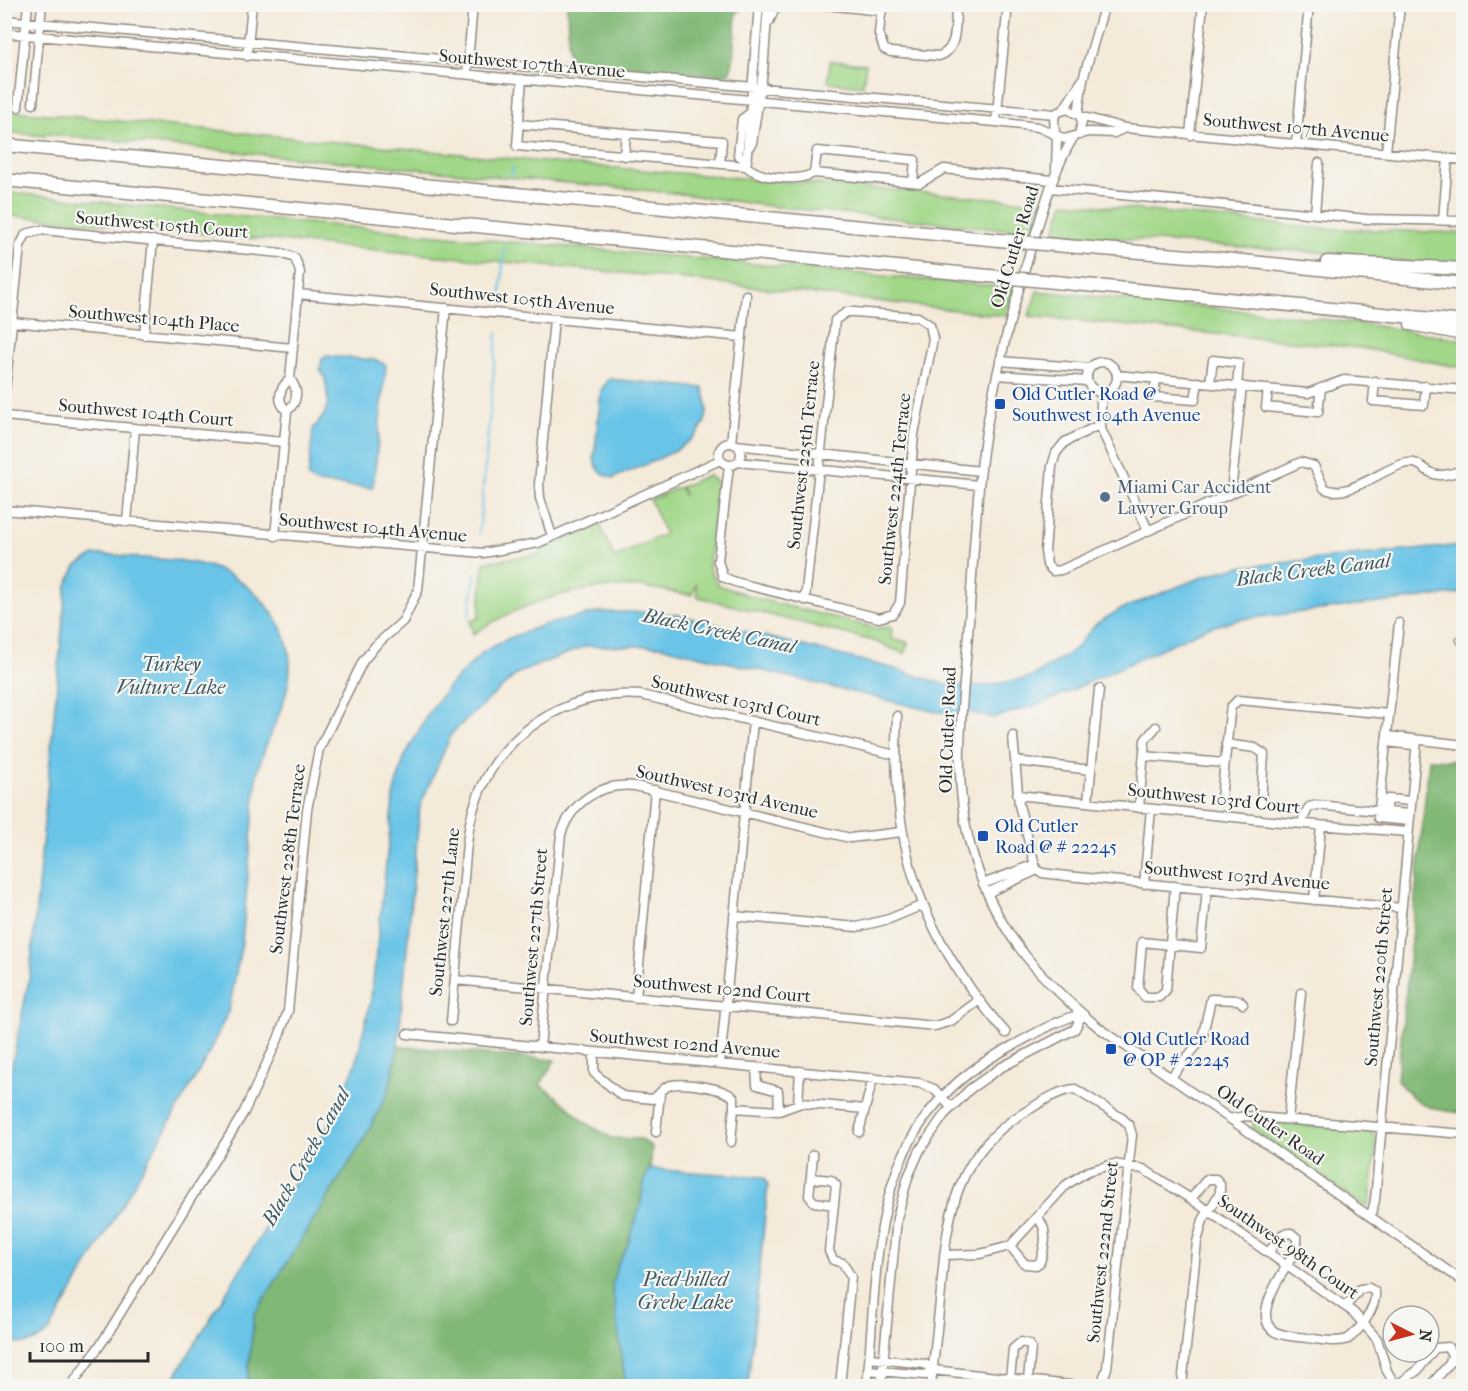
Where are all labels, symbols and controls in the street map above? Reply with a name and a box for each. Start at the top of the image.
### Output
street label: Southwest 107th Avenue [438,45,626,83]
street label: Southwest 107th Avenue [1202,109,1390,147]
street label: Old Cutler Road [986,183,1044,311]
street label: Southwest 105th Court [75,207,250,243]
street label: Southwest 105th Avenue [428,279,616,319]
street label: Southwest 104th Place [68,301,240,337]
street label: Southwest 225th Terrace [784,359,824,551]
place label: Old Cutler Road @ Southwest 104th Avenue [1012,384,1201,426]
street label: Southwest 224th Terrace [874,392,916,586]
street label: Southwest 104th Court [57,395,235,431]
marker: Old Cutler Road @ Southwest 104th Avenue [993,397,1007,411]
place label: Miami Car Accident Lawyer Group [1117,477,1272,519]
marker: Miami Car Accident Lawyer Group [1098,490,1112,504]
street label: Southwest 104th Avenue [278,509,468,547]
water label: Black Creek Canal [1234,549,1394,591]
water label: Black Creek Canal [640,603,799,659]
water label: Turkey Vulture Lake [117,653,226,699]
street label: Old Cutler Road [935,666,961,794]
street label: Southwest 103rd Court [649,671,823,731]
street label: Southwest 103rd Avenue [634,761,820,823]
street label: Southwest 228th Terrace [266,763,310,955]
street label: Southwest 103rd Court [1127,779,1302,819]
place label: Old Cutler Road @ # 22245 [995,816,1117,858]
street label: Southwest 227th Lane [426,827,464,997]
marker: Old Cutler Road @ # 22245 [976,829,990,843]
street label: Southwest 227th Street [516,847,552,1027]
street label: Southwest 103rd Avenue [1143,857,1331,895]
street label: Southwest 220th Street [1361,886,1397,1067]
street label: Southwest 102nd Court [632,971,812,1007]
street label: Southwest 102nd Avenue [589,1025,781,1063]
place label: Old Cutler Road @ OP # 22245 [1123,1029,1250,1071]
marker: Old Cutler Road @ OP # 22245 [1104,1042,1118,1056]
street label: Old Cutler Road [1212,1080,1328,1170]
water label: Black Creek Canal [257,1082,356,1231]
street label: Southwest 222nd Street [1083,1159,1123,1344]
street label: Southwest 98th Court [1213,1190,1363,1304]
water label: Pied-billed Grebe Lake [637,1268,734,1314]
north arrow [1381,1304,1441,1364]
scale bar [30,1325,148,1363]
text: N [1415,1328,1436,1343]
text: 100 m [39,1336,84,1357]

